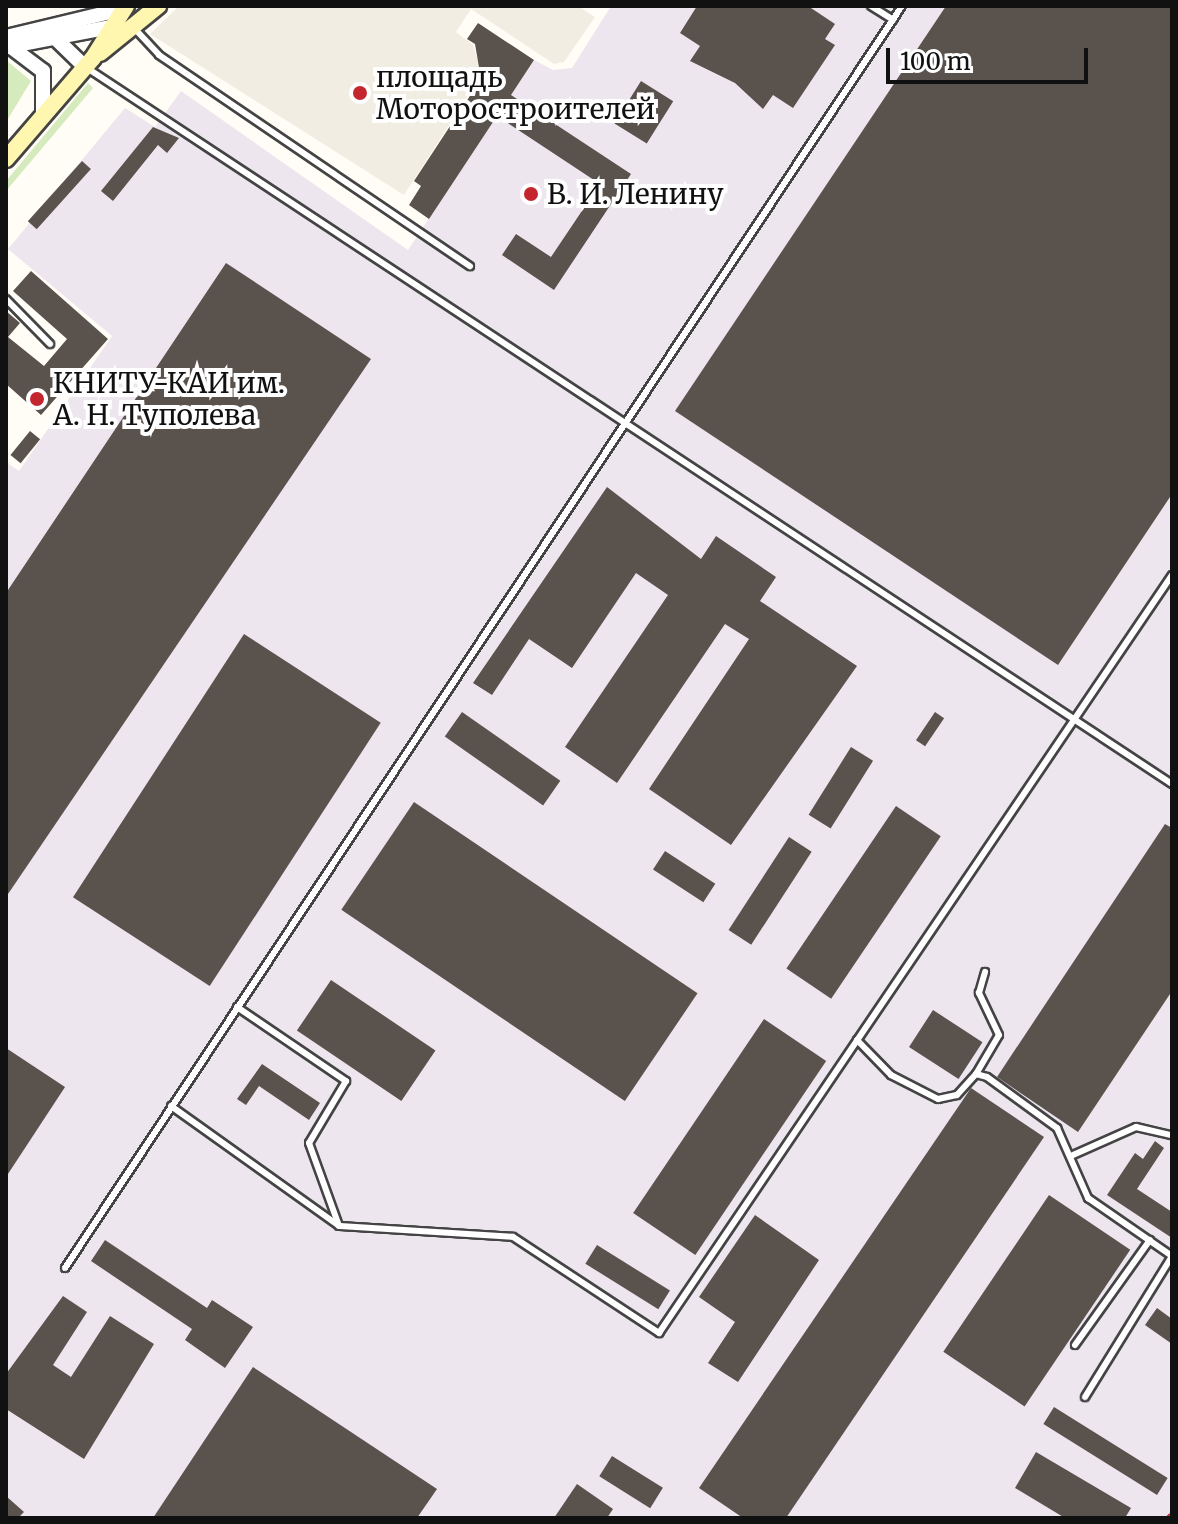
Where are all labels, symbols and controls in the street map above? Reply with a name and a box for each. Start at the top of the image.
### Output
scale bar [890,32,1092,82]
text: 100 m [900,46,970,77]
place label: площадь Моторостроителей [376,60,655,126]
marker: площадь Моторостроителей [351,84,369,102]
place label: В. И. Ленину [547,177,723,211]
marker: В. И. Ленину [522,185,540,203]
place label: КНИТУ-КАИ им. А. Н. Туполева [53,366,285,432]
marker: КНИТУ-КАИ им. А. Н. Туполева [28,390,46,408]

